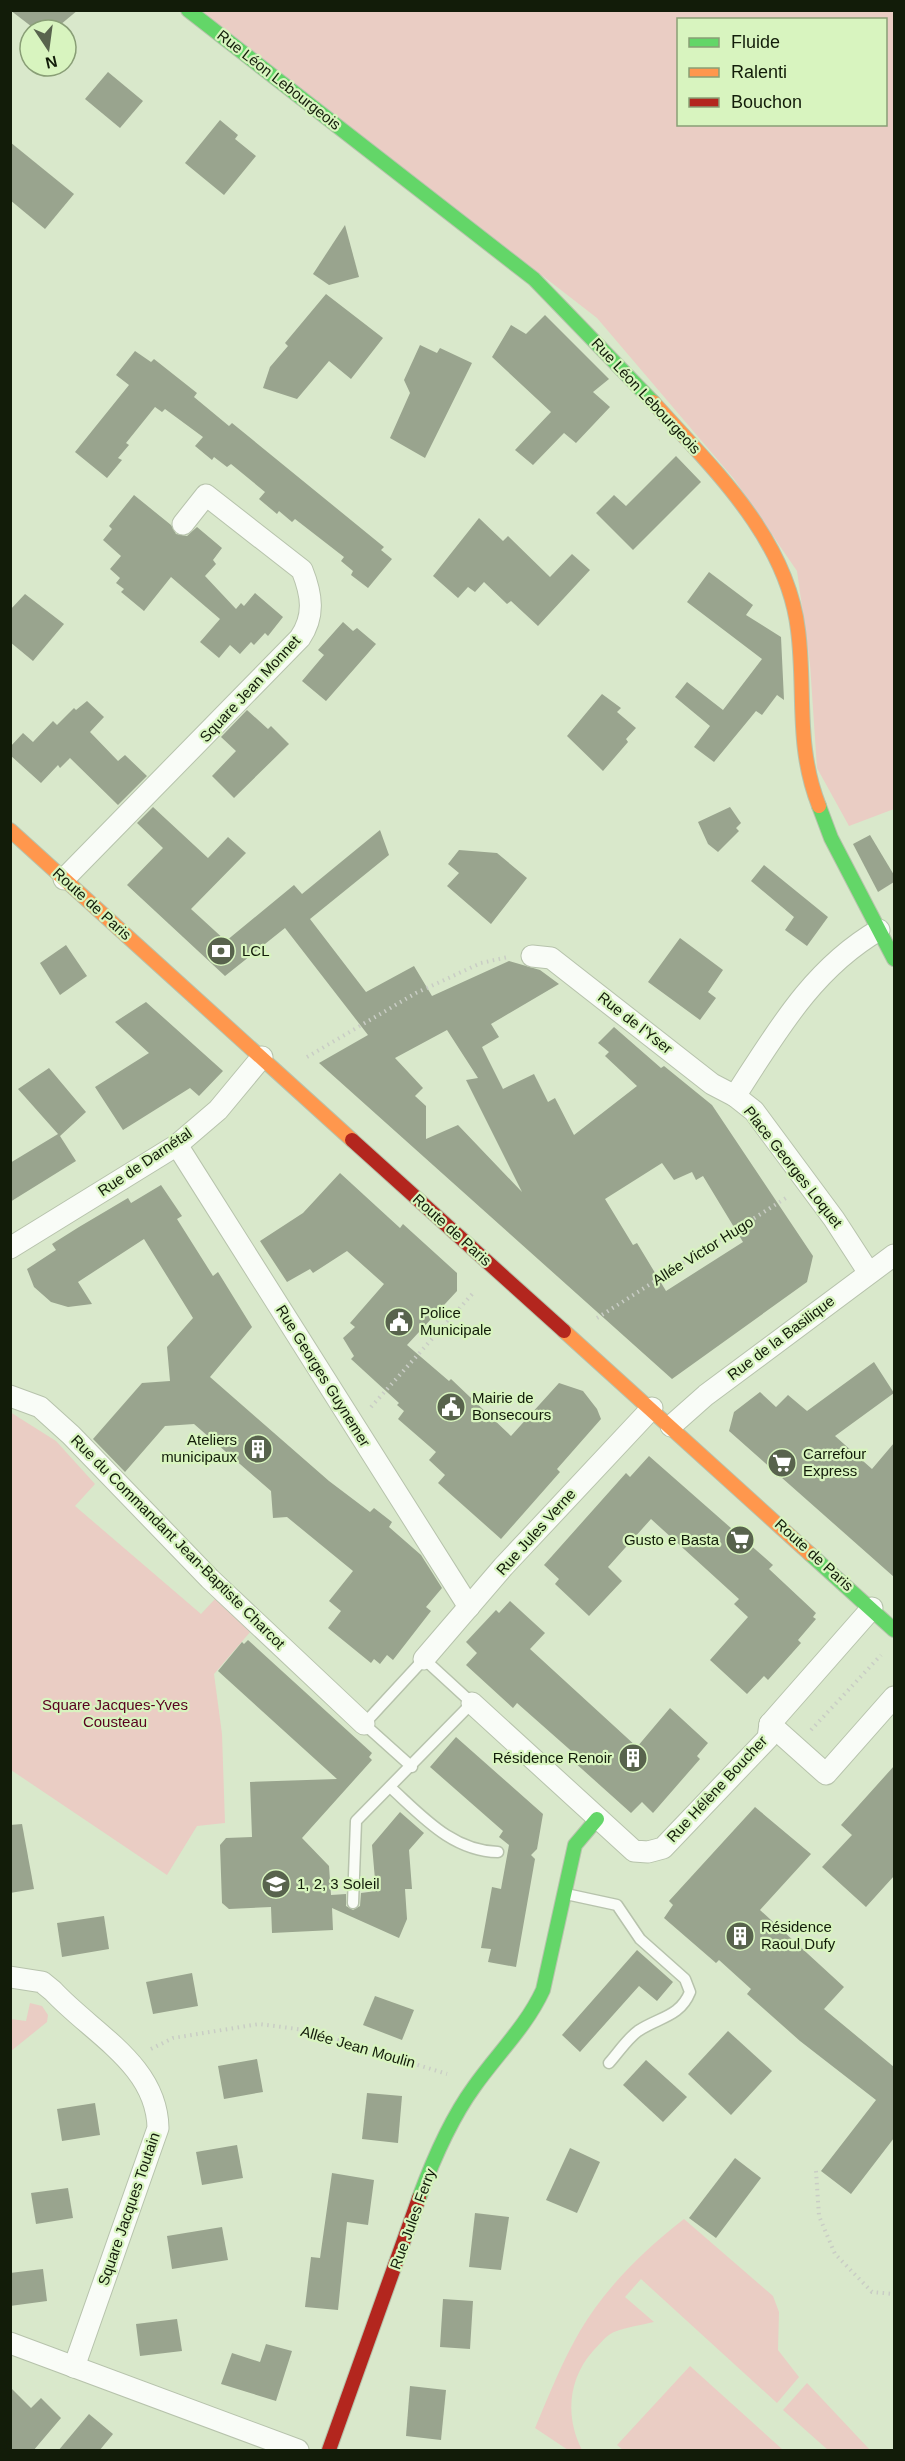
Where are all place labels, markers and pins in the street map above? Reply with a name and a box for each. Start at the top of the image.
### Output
bank icon: LCL [205,935,237,967]
place label: LCL [242,942,270,959]
place label: Police Municipale [420,1304,492,1338]
public building icon: Police Municipale [383,1306,415,1338]
place label: Mairie de Bonsecours [472,1389,551,1423]
public building icon: Mairie de Bonsecours [435,1391,467,1423]
place label: Ateliers municipaux [161,1431,237,1465]
building icon: Ateliers municipaux [242,1433,274,1465]
place label: Carrefour Express [803,1445,866,1479]
supermarket icon: Carrefour Express [766,1447,798,1479]
supermarket icon: Gusto e Basta [724,1524,756,1556]
place label: Gusto e Basta [624,1531,720,1548]
building icon: Résidence Renoir [617,1742,649,1774]
place label: Résidence Renoir [493,1749,612,1766]
school or university icon: 1, 2, 3 Soleil [260,1868,292,1900]
place label: 1, 2, 3 Soleil [297,1875,380,1892]
place label: Résidence Raoul Dufy [761,1918,836,1952]
building icon: Résidence Raoul Dufy [724,1920,756,1952]

